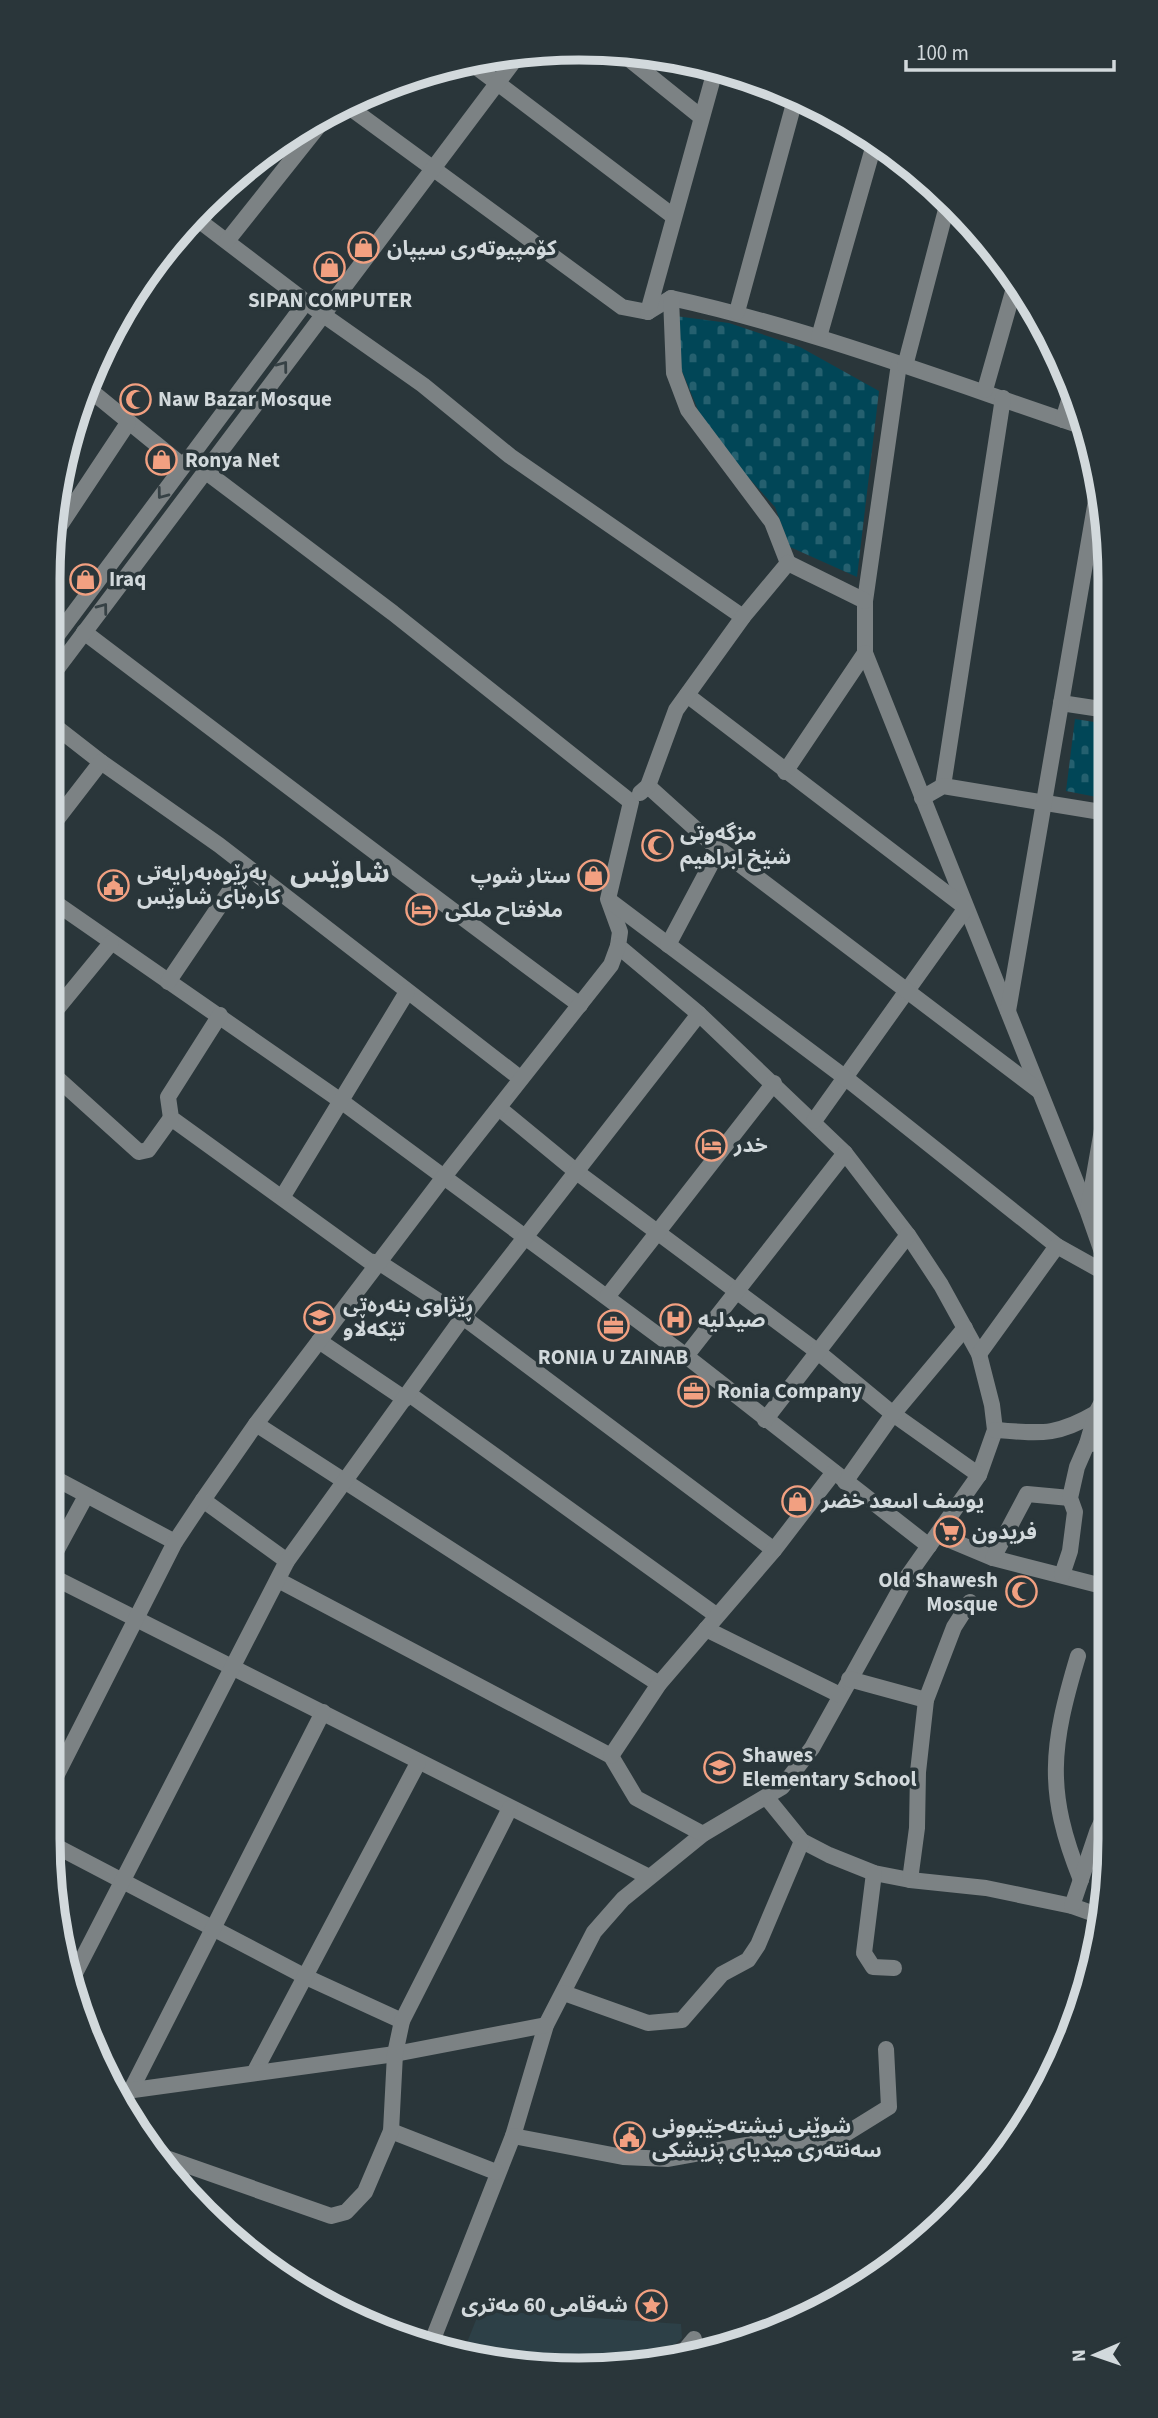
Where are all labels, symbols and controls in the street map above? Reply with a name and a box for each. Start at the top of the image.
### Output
scale bar [906,28,1114,72]
text: 100 m [916,38,969,68]
shop icon: کۆمپیوتەری سیپان [347,231,381,265]
place label: کۆمپیوتەری سیپان [387,233,557,263]
shop icon: SIPAN COMPUTER [313,251,347,285]
place label: SIPAN COMPUTER [248,285,412,315]
one-way arrow [275,361,287,374]
mosque icon: Naw Bazar Mosque [118,382,152,416]
place label: Naw Bazar Mosque [158,384,332,414]
shop icon: Ronya Net [145,443,179,477]
place label: Ronya Net [185,445,280,475]
one-way arrow [158,486,171,499]
shop icon: Iraq [69,562,103,596]
place label: Iraq [109,564,146,594]
one-way arrow [95,603,108,615]
place label: مزگەوتی شێخ ابراهیم [680,818,791,872]
mosque icon: مزگەوتی شێخ ابراهیم [640,828,674,862]
district label: شاوێس [290,853,390,893]
place label: بەڕێوەبەرایەتی کارەبای شاوێس [137,858,281,912]
shop icon: ستار شوپ [577,859,611,893]
place label: ستار شوپ [471,861,571,891]
public building icon: بەڕێوەبەرایەتی کارەبای شاوێس [97,868,131,902]
hotel icon: ملافتاح ملکی [405,893,439,927]
place label: ملافتاح ملکی [445,895,563,925]
hotel icon: خدر [694,1128,728,1162]
place label: خدر [733,1130,768,1160]
place label: ڕێژاوی بنەرەتی تێکەڵاو [343,1290,473,1344]
school or university icon: ڕێژاوی بنەرەتی تێکەڵاو [303,1300,337,1334]
hospital icon: صیدلیە [658,1303,692,1337]
place label: صیدلیە [698,1305,766,1335]
office icon: RONIA U ZAINAB [596,1308,630,1342]
place label: RONIA U ZAINAB [538,1342,688,1372]
office icon: Ronia Company [677,1374,711,1408]
place label: Ronia Company [717,1376,862,1406]
shop icon: يوسف اسعد خضر [781,1484,815,1518]
place label: يوسف اسعد خضر [820,1486,984,1516]
supermarket icon: فريدون [932,1515,966,1549]
place label: فريدون [972,1517,1037,1547]
place label: Old Shawesh Mosque [878,1565,998,1619]
mosque icon: Old Shawesh Mosque [1004,1575,1038,1609]
place label: Shawes Elementary School [742,1740,916,1794]
school or university icon: Shawes Elementary School [702,1750,736,1784]
place label: شوێنی نیشتەجێبوونی سەنتەری میدیای پزیشکی [652,2111,882,2165]
public building icon: شوێنی نیشتەجێبوونی سەنتەری میدیای پزیشکی [612,2121,646,2155]
place icon: شەقامی 60 مەتری [634,2288,668,2322]
place label: شەقامی 60 مەتری [461,2290,628,2320]
north arrow [1060,2320,1130,2390]
text: N [1066,2349,1093,2362]

